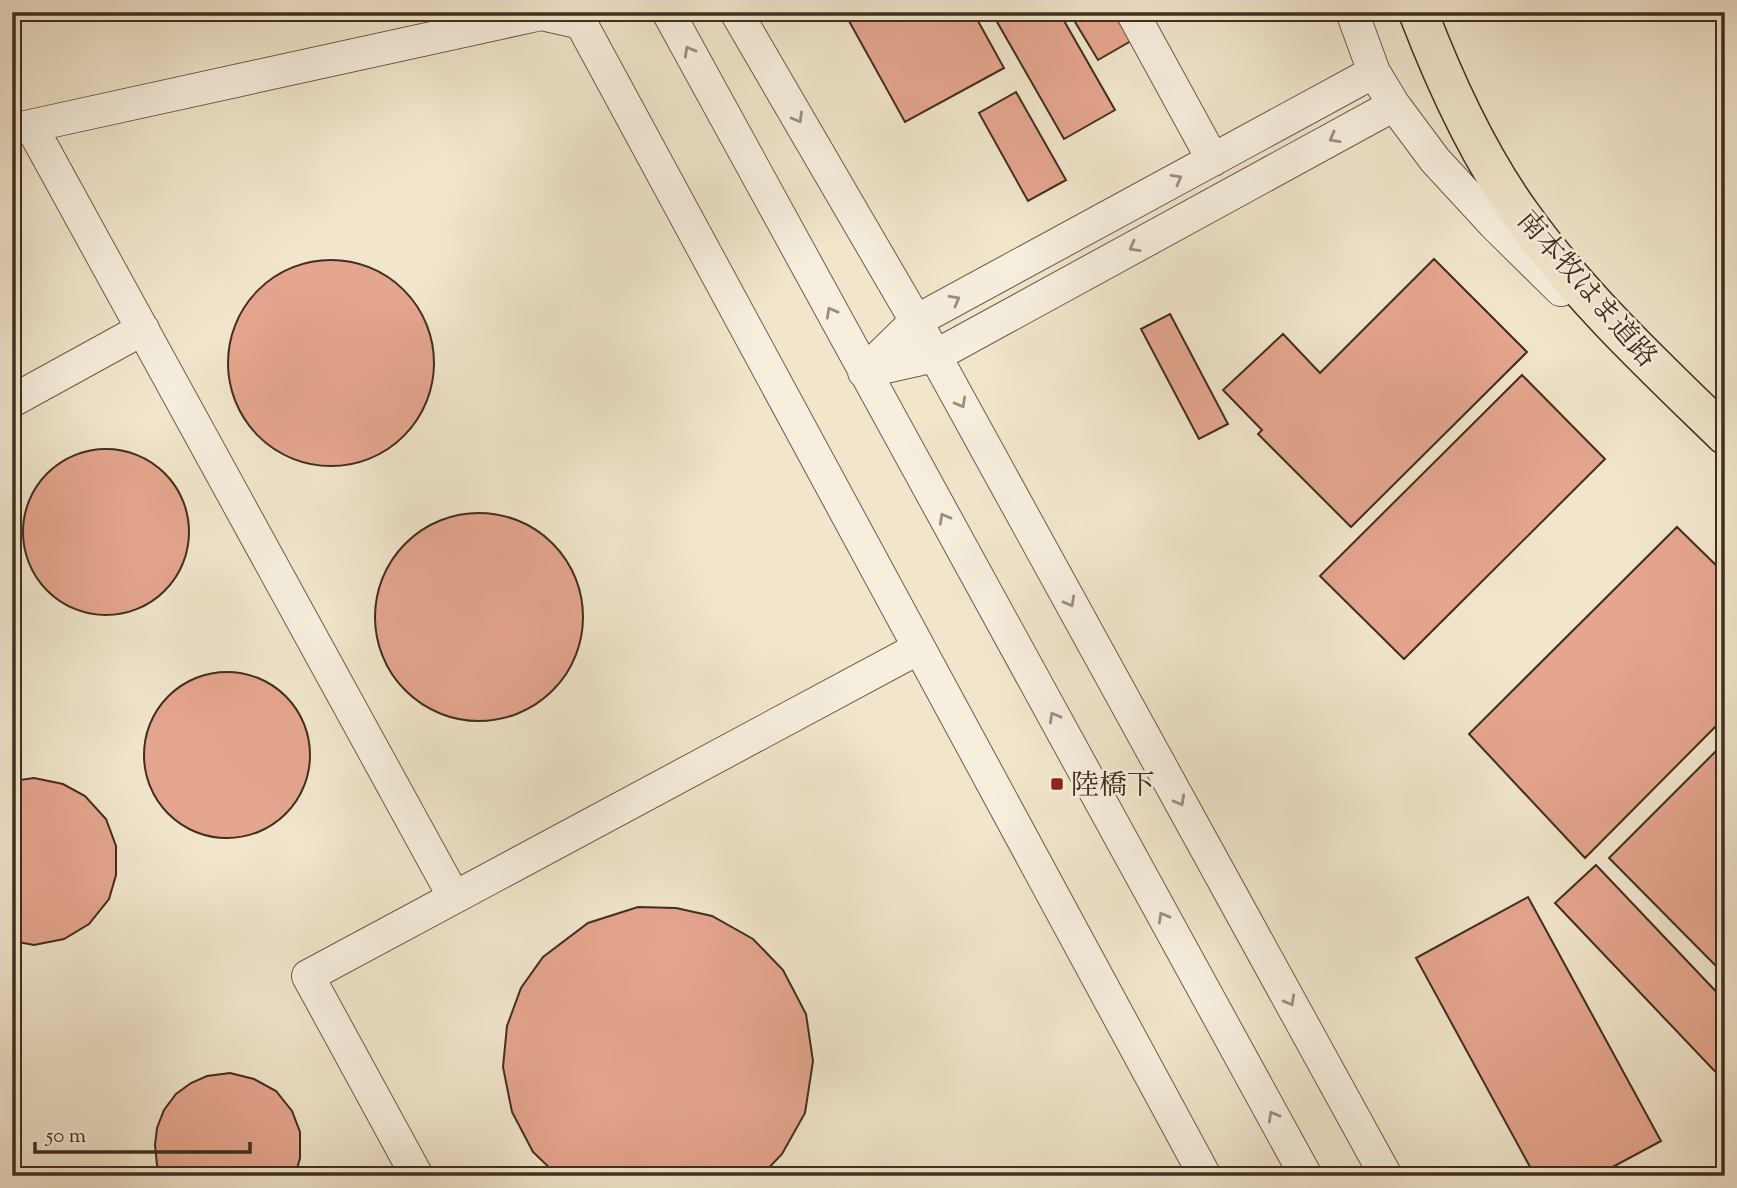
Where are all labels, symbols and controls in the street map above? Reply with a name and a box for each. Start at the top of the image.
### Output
one-way arrow [684,46,697,58]
one-way arrow [790,111,803,123]
one-way arrow [1328,130,1341,143]
one-way arrow [1170,174,1182,188]
street label: 南本牧はま道路 [1506,203,1665,377]
one-way arrow [1129,239,1141,252]
one-way arrow [948,295,961,308]
one-way arrow [826,307,840,319]
one-way arrow [953,395,966,408]
one-way arrow [939,512,952,525]
one-way arrow [1062,595,1075,607]
one-way arrow [1049,712,1062,724]
place label: 陸橋下 [1071,767,1155,807]
marker: 陸橋下 [1049,776,1065,792]
one-way arrow [1172,794,1185,807]
one-way arrow [1158,911,1171,924]
one-way arrow [1282,993,1295,1006]
scale bar [35,1111,250,1155]
one-way arrow [1268,1111,1281,1123]
text: 50 m [45,1122,86,1152]

